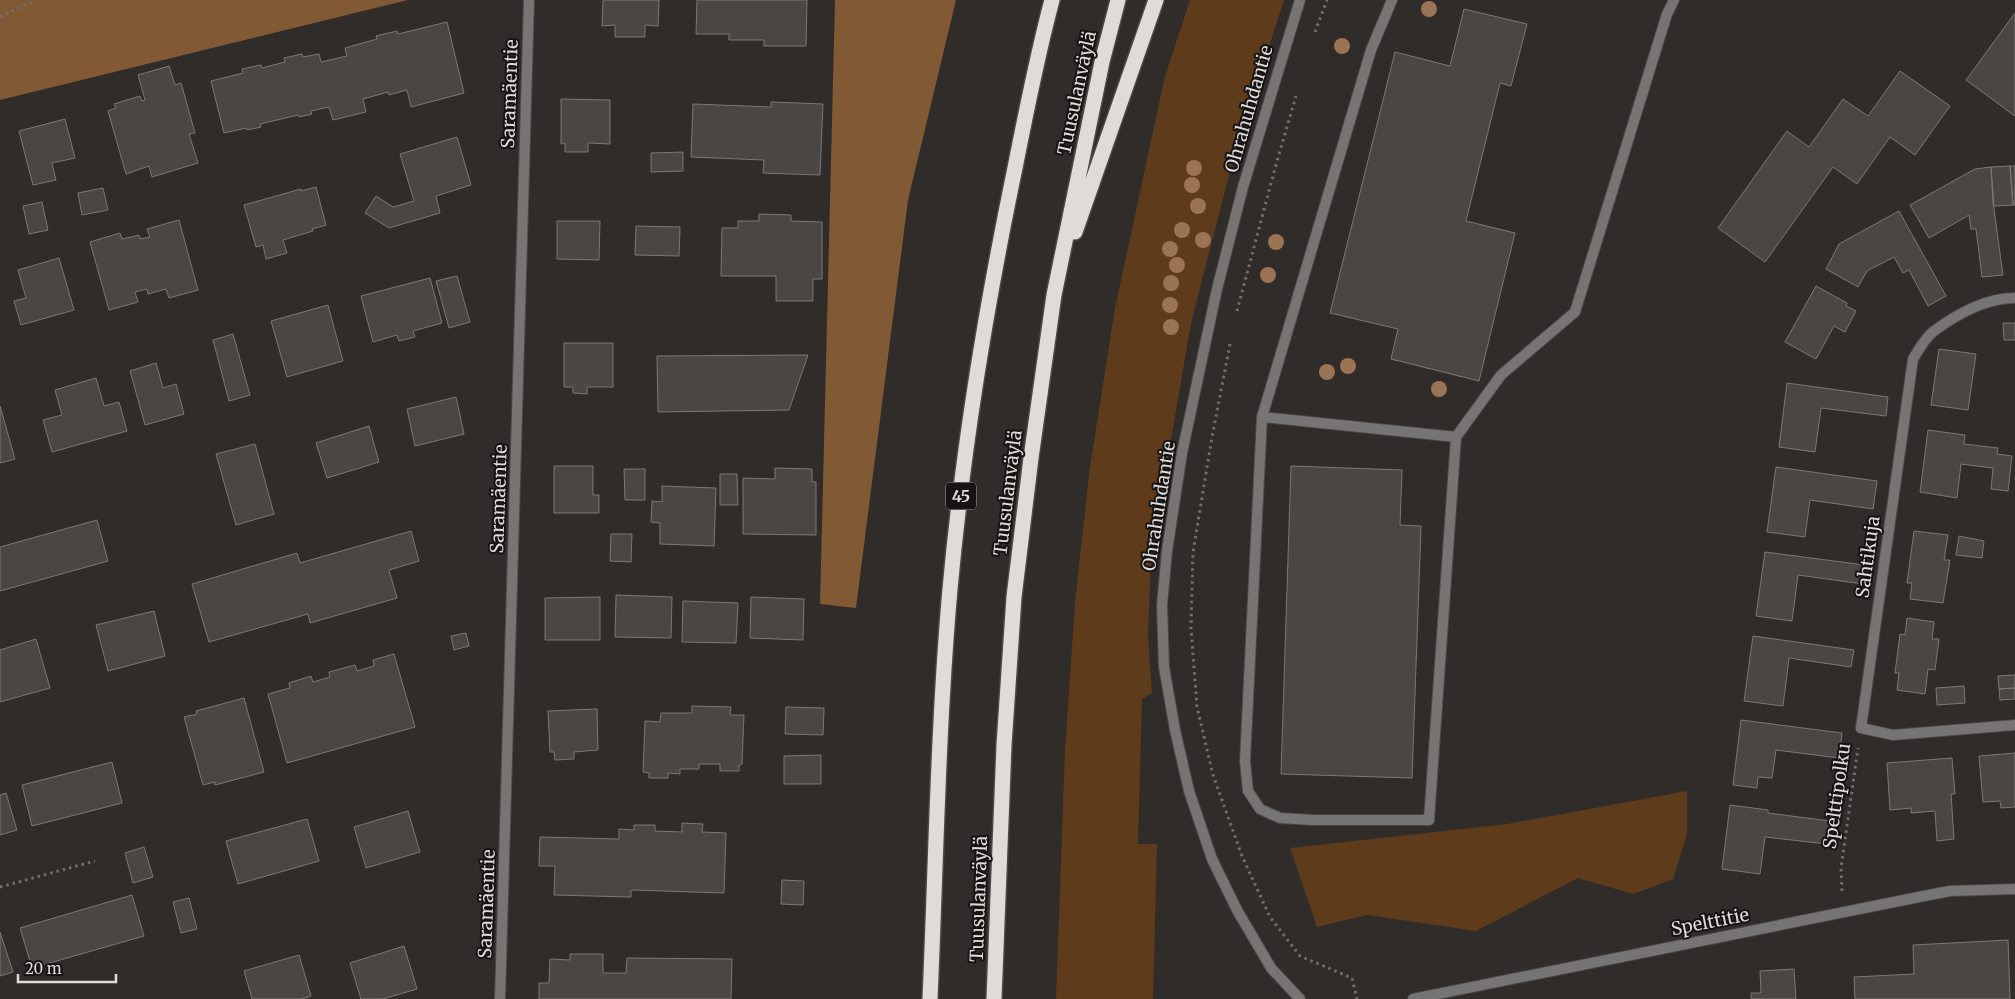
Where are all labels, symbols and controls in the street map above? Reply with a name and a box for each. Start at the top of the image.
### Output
street label: Tuusulanväylä [1052,28,1101,157]
street label: Saramäentie [496,39,523,149]
street label: Ohrahuhdantie [1219,43,1278,175]
street label: Tuusulanväylä [988,428,1027,557]
street label: Ohrahuhdantie [1137,439,1180,573]
street label: Saramäentie [485,444,512,554]
road number: 45 [946,482,976,510]
street label: Sahtikuja [1850,514,1885,599]
street label: Spelttipolku [1818,741,1855,850]
street label: Tuusulanväylä [965,835,992,963]
street label: Saramäentie [473,849,500,959]
street label: Spelttitie [1669,903,1751,940]
scale bar [18,952,115,984]
text: 20 m [25,959,62,978]

